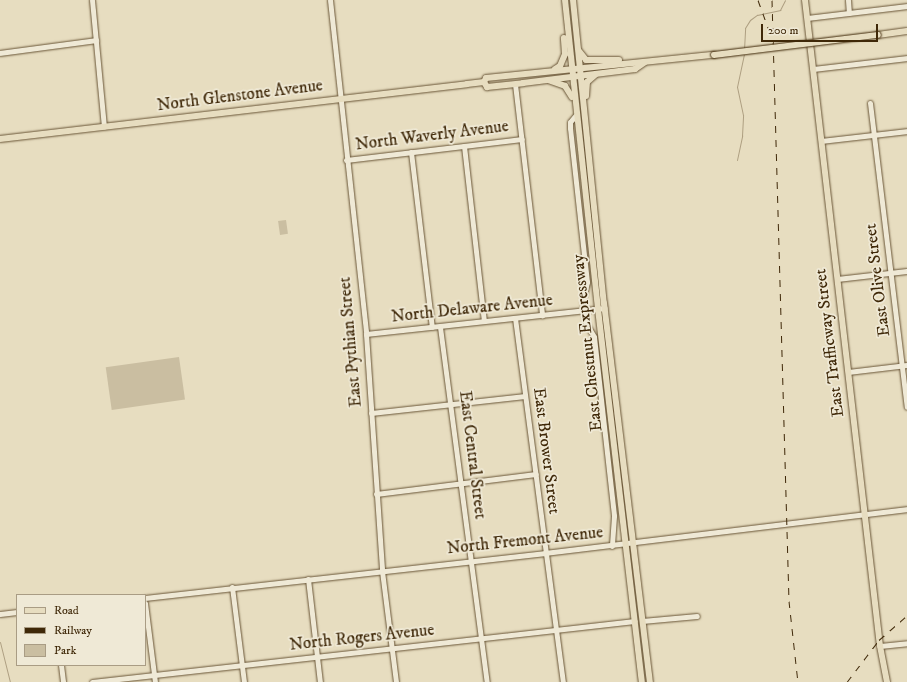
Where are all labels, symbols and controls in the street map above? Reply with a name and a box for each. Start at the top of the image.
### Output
scale bar [763,16,880,42]
text: 200 m [768,23,798,38]
street label: North Glenstone Avenue [156,76,324,116]
street label: North Waverly Avenue [354,116,510,156]
street label: East Olive Street [861,222,895,338]
street label: East Chestnut Expressway [569,253,607,433]
street label: East Trafficway Street [811,268,849,418]
street label: East Pythian Street [335,276,367,408]
street label: North Delaware Avenue [390,290,554,328]
street label: East Brower Street [528,387,564,515]
street label: East Central Street [454,390,490,520]
street label: North Fremont Avenue [446,523,604,559]
legend [16,594,146,666]
text: Road [54,603,79,618]
street label: North Rogers Avenue [289,620,435,656]
text: Railway [54,623,92,638]
text: Park [54,643,76,658]

